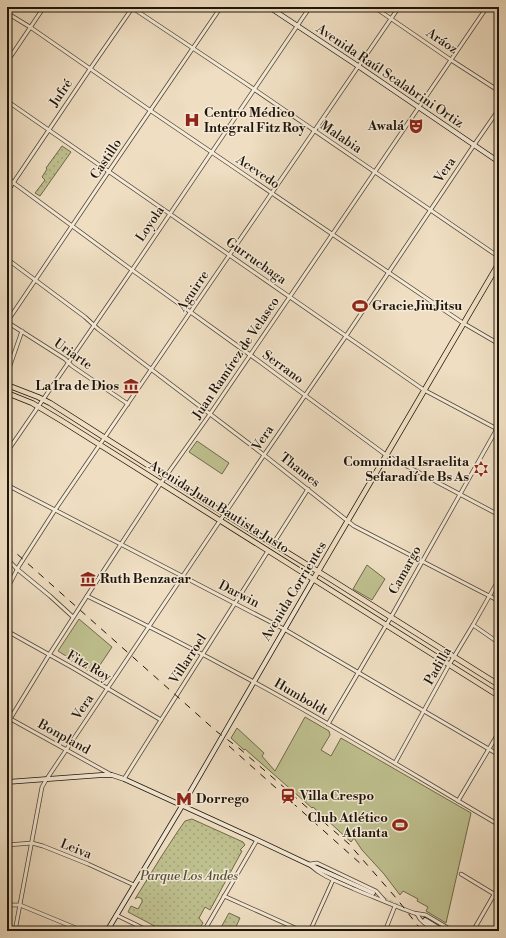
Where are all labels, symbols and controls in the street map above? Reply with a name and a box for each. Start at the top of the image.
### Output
street label: Avenida Raúl Scalabrini Ortiz [312,20,467,131]
street label: Aráoz [422,24,461,57]
street label: Jufré [45,76,76,111]
place label: Centro Médico Integral Fitz Roy [204,105,306,136]
hospital icon: Centro Médico Integral Fitz Roy [183,111,201,129]
street label: Malabia [317,117,365,157]
theatre icon: Awalá [407,117,425,135]
place label: Awalá [367,118,405,134]
street label: Castillo [87,136,125,182]
street label: Acevedo [232,151,283,192]
street label: Vera [430,154,459,186]
street label: Loyola [132,203,168,245]
street label: Gurruchaga [223,234,290,288]
street label: Aguirre [173,267,213,315]
street label: Juan Ramírez de Velasco [189,294,283,423]
sports icon: Gracie Jiu Jitsu [351,297,369,315]
place label: Gracie Jiu Jitsu [372,298,462,314]
street label: Uriarte [51,335,96,373]
street label: Serrano [259,347,307,387]
museum icon: La Ira de Dios [122,377,140,395]
place label: La Ira de Dios [35,378,119,394]
street label: Vera [248,422,277,454]
street label: Thames [277,449,324,491]
place label: Comunidad Israelita Sefaradí de Bs As [343,454,470,485]
street label: Avenida Juan Bautista Justo [145,457,292,557]
synagogue icon: Comunidad Israelita Sefaradí de Bs As [472,460,490,478]
street label: Avenida Corrientes [257,538,330,644]
street label: Camargo [385,543,425,597]
museum icon: Ruth Benzacar [79,570,97,588]
place label: Ruth Benzacar [100,571,191,587]
street label: Darwin [216,577,262,611]
street label: Villarroel [165,631,210,688]
street label: Padilla [421,644,455,688]
street label: Fitz Roy [64,647,115,685]
street label: Humboldt [271,675,331,719]
street label: Vera [68,691,97,723]
street label: Bonpland [34,716,93,758]
station icon: Villa Crespo [279,787,297,805]
place label: Villa Crespo [299,788,375,804]
metro station icon: Dorrego [175,790,193,808]
place label: Dorrego [196,791,250,807]
place label: Club Atlético Atlanta [308,810,389,841]
sports icon: Club Atlético Atlanta [391,816,409,834]
street label: Leiva [58,836,94,863]
park label: Parque Los Andes [139,868,238,884]

